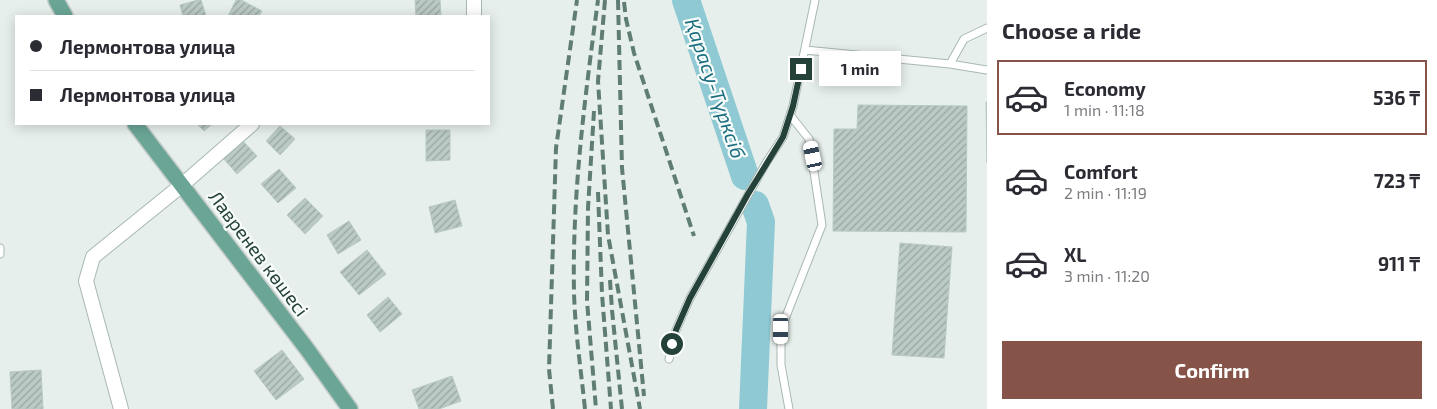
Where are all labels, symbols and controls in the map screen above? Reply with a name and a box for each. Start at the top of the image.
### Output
water label: Қарасу-Түрксіб [681,15,751,161]
text: Choose a ride [1002,17,1141,43]
text: Лермонтова улица [60,35,235,58]
callout: 1 min [818,52,901,86]
route end [790,58,812,80]
text: 1 min [841,59,879,78]
icon: car [1004,75,1049,120]
text: Economy [1064,77,1146,100]
text: Лермонтова улица [60,83,235,106]
text: 536 ₸ [1373,86,1420,109]
text: 1 min · 11:18 [1064,100,1145,119]
car [802,140,823,172]
icon: car [1004,158,1049,203]
text: Comfort [1064,160,1138,183]
text: 723 ₸ [1374,169,1420,192]
text: 2 min · 11:19 [1064,183,1147,202]
street label: Лавренев көшесі [204,186,314,320]
icon: car [1004,241,1049,286]
text: XL [1064,243,1086,266]
text: 911 ₸ [1378,252,1420,275]
text: 3 min · 11:20 [1064,266,1150,285]
car [773,314,788,344]
route start [661,333,683,355]
button: Confirm [1002,341,1422,399]

